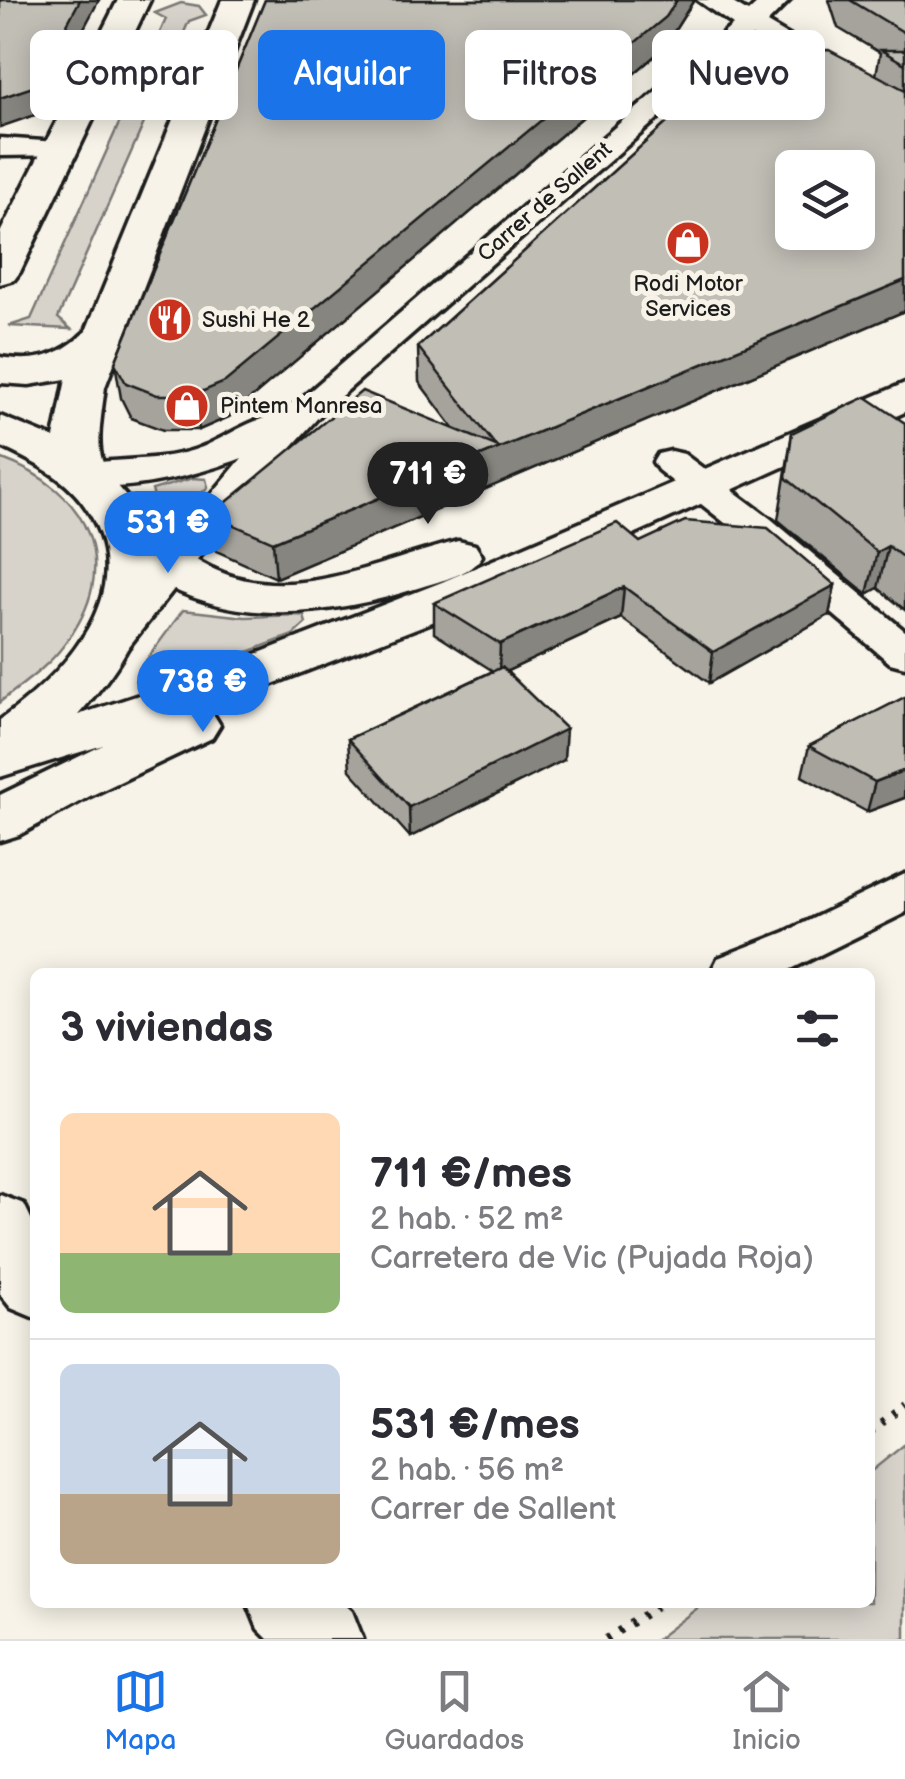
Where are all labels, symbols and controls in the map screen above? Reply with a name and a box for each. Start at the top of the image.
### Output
chip: Comprar [30,30,238,120]
chip: Alquilar [258,30,445,120]
chip: Filtros [465,30,632,120]
chip: Nuevo [652,30,825,120]
street label: Carrer de Sallent [472,136,618,268]
map controls [775,150,875,250]
button: layers [775,150,875,250]
shop icon: Rodi Motor Services [665,220,711,266]
place label: Rodi Motor Services [633,271,744,323]
restaurant icon: Sushi He 2 [147,297,193,343]
place label: Sushi He 2 [202,307,310,334]
shop icon: Pintem Manresa [164,383,210,429]
place label: Pintem Manresa [220,393,382,420]
pin: 711 € [358,442,498,527]
text: 711 € [389,455,467,494]
pin: 531 € [98,491,238,576]
text: 531 € [126,504,210,543]
pin: 738 € [133,650,273,735]
text: 738 € [159,663,247,702]
icon: filters [790,1001,845,1056]
text: 3 viviendas [60,1003,273,1054]
text: 711 €/mes [370,1149,572,1200]
icon: home [140,1153,260,1273]
text: 2 hab. · 52 m² [370,1200,563,1239]
text: Carretera de Vic (Pujada Roja) [370,1239,814,1278]
text: 531 €/mes [370,1400,580,1451]
icon: home [140,1404,260,1524]
text: 2 hab. · 56 m² [370,1451,564,1490]
text: Carrer de Sallent [370,1490,616,1529]
tab: Mapa [104,1664,176,1757]
tab: Guardados [385,1664,524,1757]
tab: Inicio [732,1664,801,1757]

